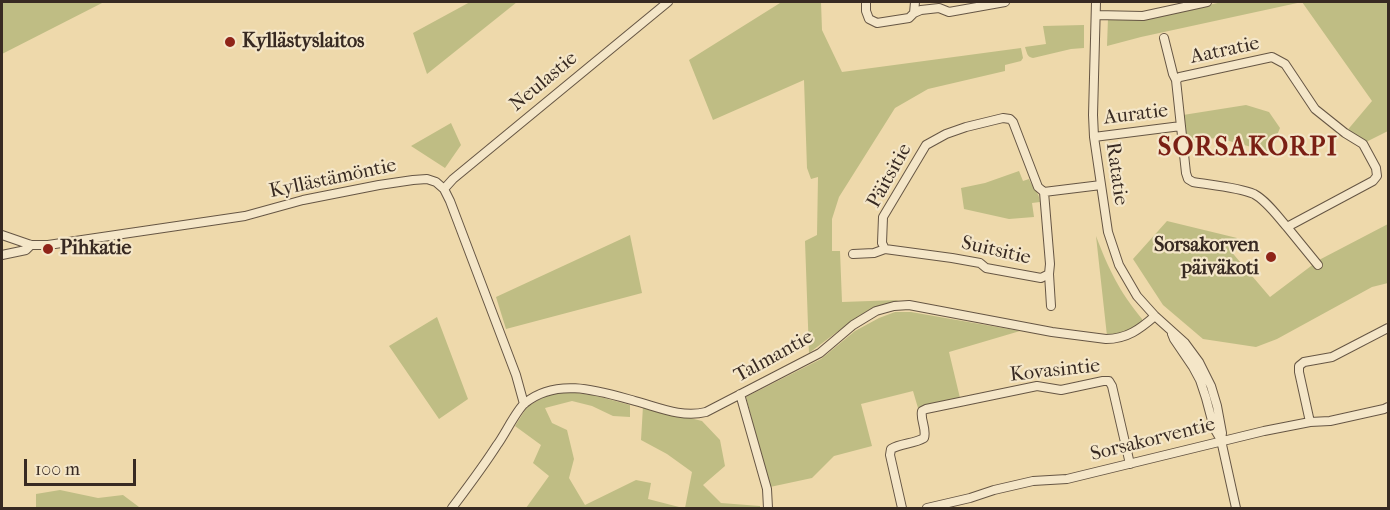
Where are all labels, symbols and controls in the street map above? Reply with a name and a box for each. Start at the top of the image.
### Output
place label: Kyllästyslaitos [242,30,364,54]
street label: Aatratie [1188,32,1262,70]
marker: Kyllästyslaitos [223,35,237,49]
street label: Neulastie [505,47,583,117]
street label: Auratie [1102,99,1170,131]
district label: SORSAKORPI [1158,133,1338,165]
street label: Päitsitie [863,140,917,212]
street label: Ratatie [1100,141,1132,207]
street label: Kyllästämöntie [267,154,399,204]
street label: Suitsitie [959,231,1033,271]
place label: Sorsakorven päiväkoti [1154,234,1259,281]
place label: Pihkatie [60,237,131,261]
marker: Pihkatie [41,242,55,256]
marker: Sorsakorven päiväkoti [1264,250,1278,264]
street label: Talmantie [730,325,818,389]
street label: Kovasintie [1009,354,1101,388]
street label: Sorsakorventie [1088,413,1218,467]
scale bar [27,447,140,485]
text: 100 m [35,459,80,480]

